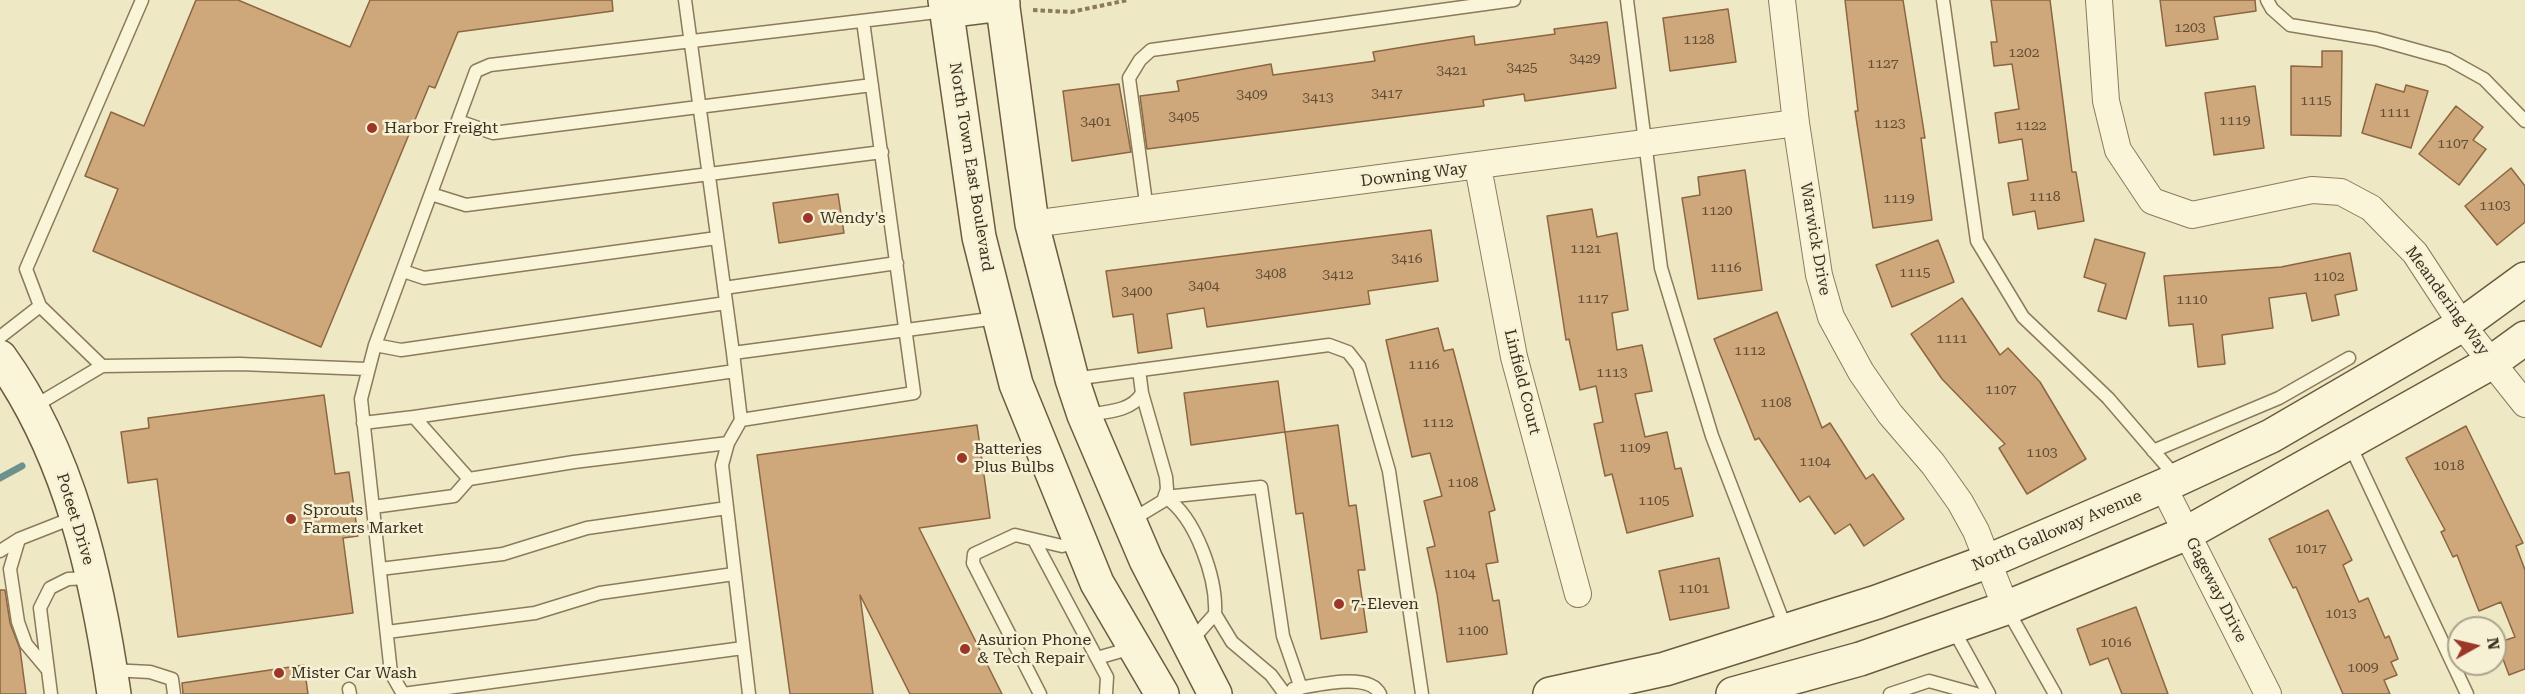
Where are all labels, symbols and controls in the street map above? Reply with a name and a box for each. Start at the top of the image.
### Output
house number: 1203 [2174,20,2206,36]
house number: 1128 [1683,32,1715,48]
house number: 1202 [2008,45,2040,61]
house number: 3429 [1569,51,1601,67]
house number: 1127 [1867,56,1899,72]
house number: 3425 [1506,60,1538,76]
street label: North Town East Boulevard [945,61,997,273]
house number: 3421 [1436,63,1468,79]
house number: 3417 [1371,86,1403,102]
house number: 3409 [1236,87,1268,103]
house number: 3413 [1302,90,1334,106]
house number: 1115 [2300,93,2332,109]
house number: 1111 [2379,105,2411,121]
house number: 3405 [1168,109,1200,125]
house number: 1119 [2219,113,2251,129]
house number: 3401 [1080,114,1112,130]
house number: 1123 [1874,116,1906,132]
place label: Harbor Freight [384,118,498,138]
house number: 1122 [2015,118,2047,134]
marker: Harbor Freight [365,121,379,135]
house number: 1107 [2437,136,2469,152]
street label: Downing Way [1360,159,1468,191]
street label: Warwick Drive [1796,181,1834,297]
house number: 1118 [2029,189,2061,205]
house number: 1119 [1883,191,1915,207]
house number: 1103 [2479,198,2511,214]
house number: 1120 [1701,203,1733,219]
place label: Wendy's [820,208,886,228]
marker: Wendy's [801,211,815,225]
house number: 1121 [1570,241,1602,257]
street label: Meandering Way [2401,243,2493,359]
house number: 3416 [1391,251,1423,267]
house number: 1116 [1710,260,1742,276]
house number: 1115 [1899,265,1931,281]
house number: 3408 [1255,266,1287,282]
house number: 3412 [1322,267,1354,283]
house number: 1102 [2313,269,2345,285]
house number: 3404 [1188,278,1220,294]
house number: 3400 [1121,284,1153,300]
house number: 1117 [1577,291,1609,307]
house number: 1110 [2176,292,2208,308]
street label: Linfield Court [1500,327,1544,437]
house number: 1111 [1936,331,1968,347]
house number: 1112 [1734,343,1766,359]
house number: 1116 [1408,357,1440,373]
house number: 1113 [1596,365,1628,381]
house number: 1107 [1985,382,2017,398]
house number: 1108 [1760,395,1792,411]
house number: 1112 [1422,415,1454,431]
place label: Batteries Plus Bulbs [974,439,1054,477]
house number: 1109 [1619,440,1651,456]
house number: 1103 [2026,445,2058,461]
marker: Batteries Plus Bulbs [955,451,969,465]
house number: 1104 [1799,454,1831,470]
house number: 1018 [2433,458,2465,474]
street label: Poteet Drive [52,471,98,567]
house number: 1108 [1447,475,1479,491]
street label: North Galloway Avenue [1969,487,2145,575]
house number: 1105 [1638,493,1670,509]
place label: Sprouts Farmers Market [303,500,423,538]
marker: Sprouts Farmers Market [284,512,298,526]
street label: Gageway Drive [2181,534,2251,646]
house number: 1017 [2295,541,2327,557]
house number: 1104 [1444,566,1476,582]
house number: 1101 [1678,581,1710,597]
place label: 7-Eleven [1351,594,1419,614]
marker: 7-Eleven [1332,597,1346,611]
house number: 1013 [2325,606,2357,622]
north arrow [2447,616,2507,676]
house number: 1100 [1457,623,1489,639]
place label: Asurion Phone & Tech Repair [977,630,1091,668]
house number: 1016 [2100,635,2132,651]
text: N [2483,636,2504,651]
marker: Asurion Phone & Tech Repair [958,642,972,656]
house number: 1009 [2347,660,2379,676]
place label: Mister Car Wash [291,663,417,683]
marker: Mister Car Wash [272,666,286,680]

